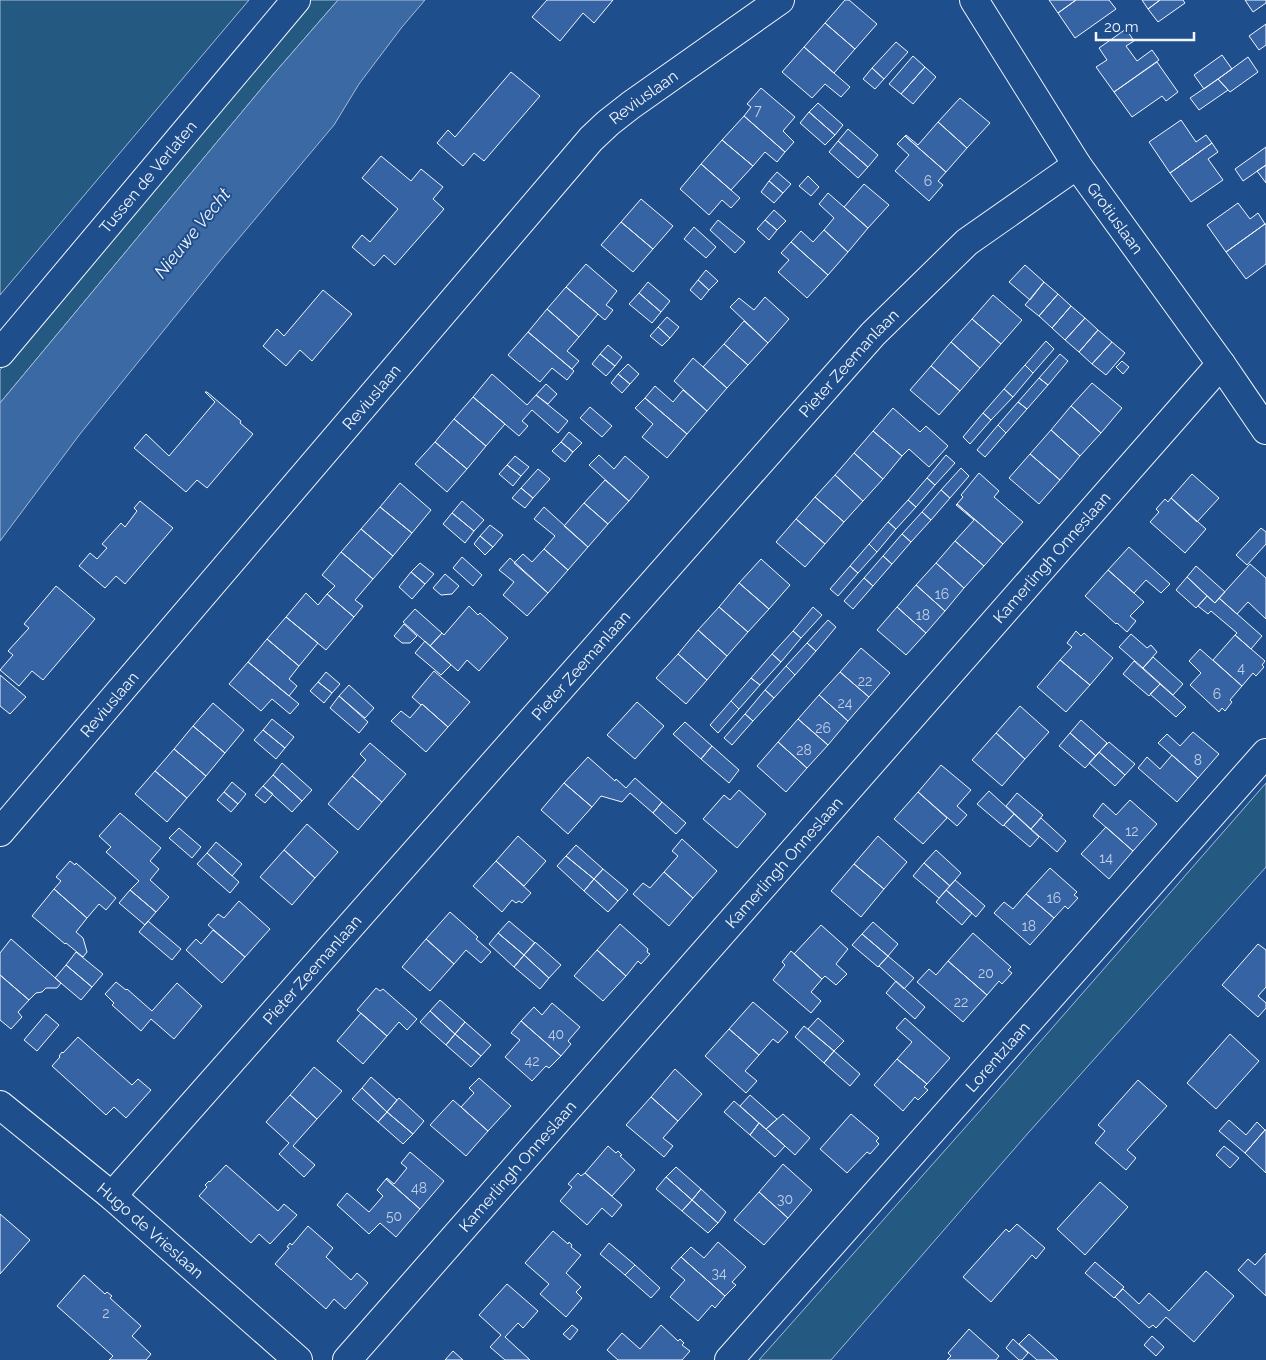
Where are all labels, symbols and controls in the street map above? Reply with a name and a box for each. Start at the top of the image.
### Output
scale bar [1096,10,1194,42]
text: 20 m [1104,18,1139,36]
street label: Reviuslaan [605,66,681,128]
house number: 7 [754,102,762,118]
street label: Tussen de Verlaten [95,117,200,237]
house number: 6 [924,173,932,189]
street label: Grotiuslaan [1083,179,1148,257]
water label: Nieuwe Vecht [149,184,235,282]
street label: Pieter Zeemanlaan [795,305,902,421]
street label: Reviuslaan [338,360,404,433]
street label: Kamerlingh Onneslaan [989,488,1114,627]
house number: 16 [935,586,949,602]
street label: Pieter Zeemanlaan [527,607,634,724]
house number: 18 [916,607,930,623]
house number: 4 [1237,660,1245,676]
street label: Reviuslaan [76,668,142,741]
house number: 22 [858,673,872,689]
house number: 6 [1213,686,1221,702]
house number: 24 [838,695,853,711]
house number: 26 [815,720,831,736]
house number: 28 [796,742,812,758]
house number: 8 [1194,752,1202,768]
street label: Kamerlingh Onneslaan [721,793,846,932]
house number: 12 [1125,823,1139,839]
house number: 14 [1099,850,1113,866]
house number: 16 [1047,890,1061,906]
street label: Pieter Zeemanlaan [259,911,365,1028]
house number: 18 [1022,918,1036,934]
house number: 20 [978,965,994,981]
house number: 22 [954,994,968,1010]
street label: Lorentzlaan [961,1018,1033,1096]
house number: 40 [548,1026,564,1042]
house number: 42 [525,1053,539,1069]
street label: Kamerlingh Onneslaan [455,1097,580,1236]
street label: Hugo de Vrieslaan [94,1179,208,1282]
house number: 48 [411,1180,427,1196]
house number: 30 [777,1191,793,1207]
house number: 50 [386,1208,402,1224]
house number: 34 [711,1265,727,1281]
house number: 2 [102,1305,110,1321]

